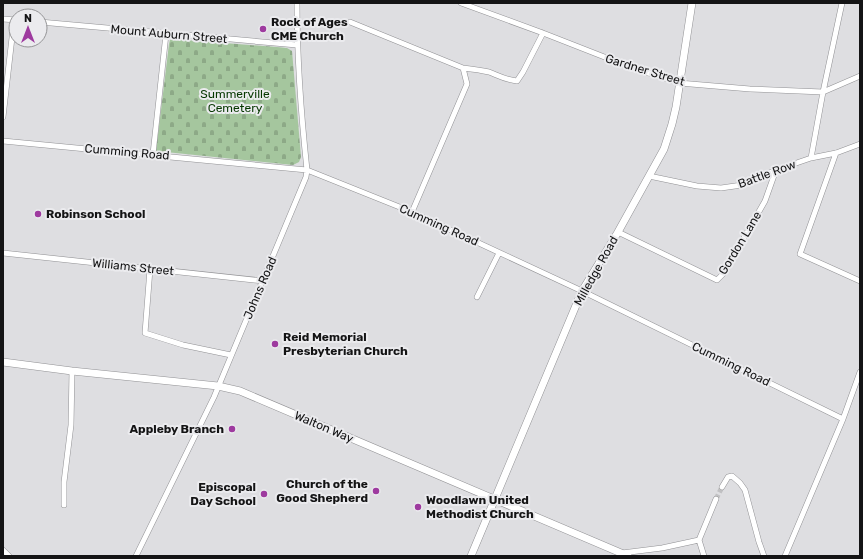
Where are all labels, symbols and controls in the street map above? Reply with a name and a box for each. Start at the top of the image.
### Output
north arrow [8,8,48,48]
text: N [24,12,32,25]
place label: Rock of Ages CME Church [271,15,348,43]
street label: Mount Auburn Street [110,22,228,46]
marker: Rock of Ages CME Church [258,24,268,34]
street label: Gardner Street [604,51,687,89]
park label: Summerville Cemetery [200,87,270,115]
street label: Cumming Road [84,141,170,163]
street label: Battle Row [736,157,798,191]
street label: Cumming Road [397,201,481,249]
place label: Robinson School [46,207,145,221]
marker: Robinson School [33,209,43,219]
street label: Gordon Lane [716,209,764,277]
street label: Milledge Road [571,234,621,308]
street label: Johns Road [241,255,279,321]
street label: Williams Street [91,256,175,278]
place label: Reid Memorial Presbyterian Church [283,330,408,358]
marker: Reid Memorial Presbyterian Church [270,339,280,349]
street label: Cumming Road [690,339,772,389]
street label: Walton Way [292,408,356,446]
place label: Appleby Branch [130,422,224,436]
marker: Appleby Branch [227,424,237,434]
place label: Church of the Good Shepherd [276,477,368,505]
place label: Episcopal Day School [190,480,256,508]
marker: Church of the Good Shepherd [371,486,381,496]
marker: Episcopal Day School [259,489,269,499]
place label: Woodlawn United Methodist Church [426,493,534,521]
marker: Woodlawn United Methodist Church [413,502,423,512]

